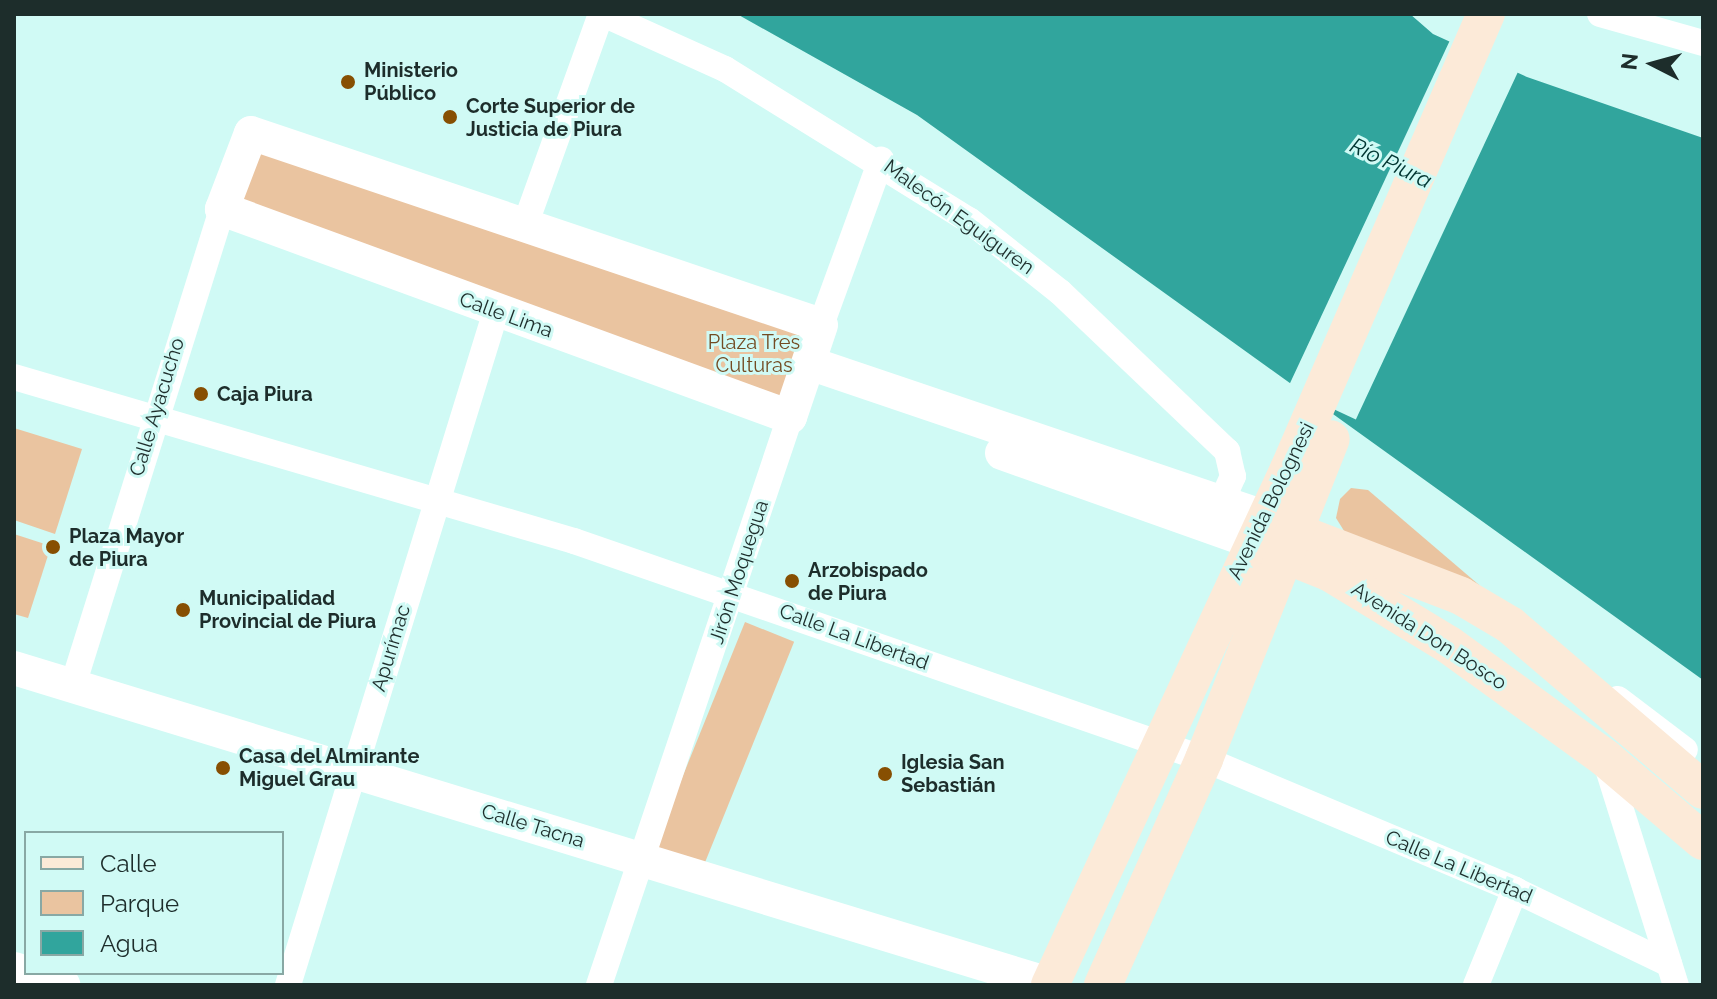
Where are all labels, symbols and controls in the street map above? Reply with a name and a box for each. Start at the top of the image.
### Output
north arrow [1613,24,1693,104]
text: N [1615,52,1643,71]
place label: Ministerio Público [364,58,458,105]
marker: Ministerio Público [339,73,357,91]
place label: Corte Superior de Justicia de Piura [466,94,635,141]
marker: Corte Superior de Justicia de Piura [441,108,459,126]
water label: Río Piura [1346,132,1436,194]
street label: Malecón Eguiguren [879,154,1039,280]
street label: Calle Lima [456,287,556,343]
park label: Plaza Tres Culturas [707,330,801,377]
street label: Calle Ayacucho [124,335,190,479]
place label: Caja Piura [217,382,313,406]
marker: Caja Piura [192,385,210,403]
street label: Avenida Bolognesi [1223,419,1319,583]
street label: Jirón Moquegua [704,497,774,647]
place label: Plaza Mayor de Piura [69,524,184,571]
marker: Plaza Mayor de Piura [44,538,62,556]
place label: Arzobispado de Piura [808,558,928,605]
marker: Arzobispado de Piura [783,572,801,590]
street label: Avenida Don Bosco [1347,577,1511,695]
place label: Municipalidad Provincial de Piura [199,586,377,633]
street label: Calle La Libertad [776,599,932,675]
marker: Municipalidad Provincial de Piura [174,601,192,619]
street label: Apurímac [366,602,416,694]
place label: Casa del Almirante Miguel Grau [239,744,421,791]
place label: Iglesia San Sebastián [901,750,1005,797]
marker: Casa del Almirante Miguel Grau [214,759,232,777]
marker: Iglesia San Sebastián [876,765,894,783]
street label: Calle Tacna [478,799,588,853]
street label: Calle La Libertad [1382,825,1536,909]
legend [24,831,284,975]
text: Calle [100,849,157,878]
text: Parque [100,889,179,918]
text: Agua [100,929,158,958]

